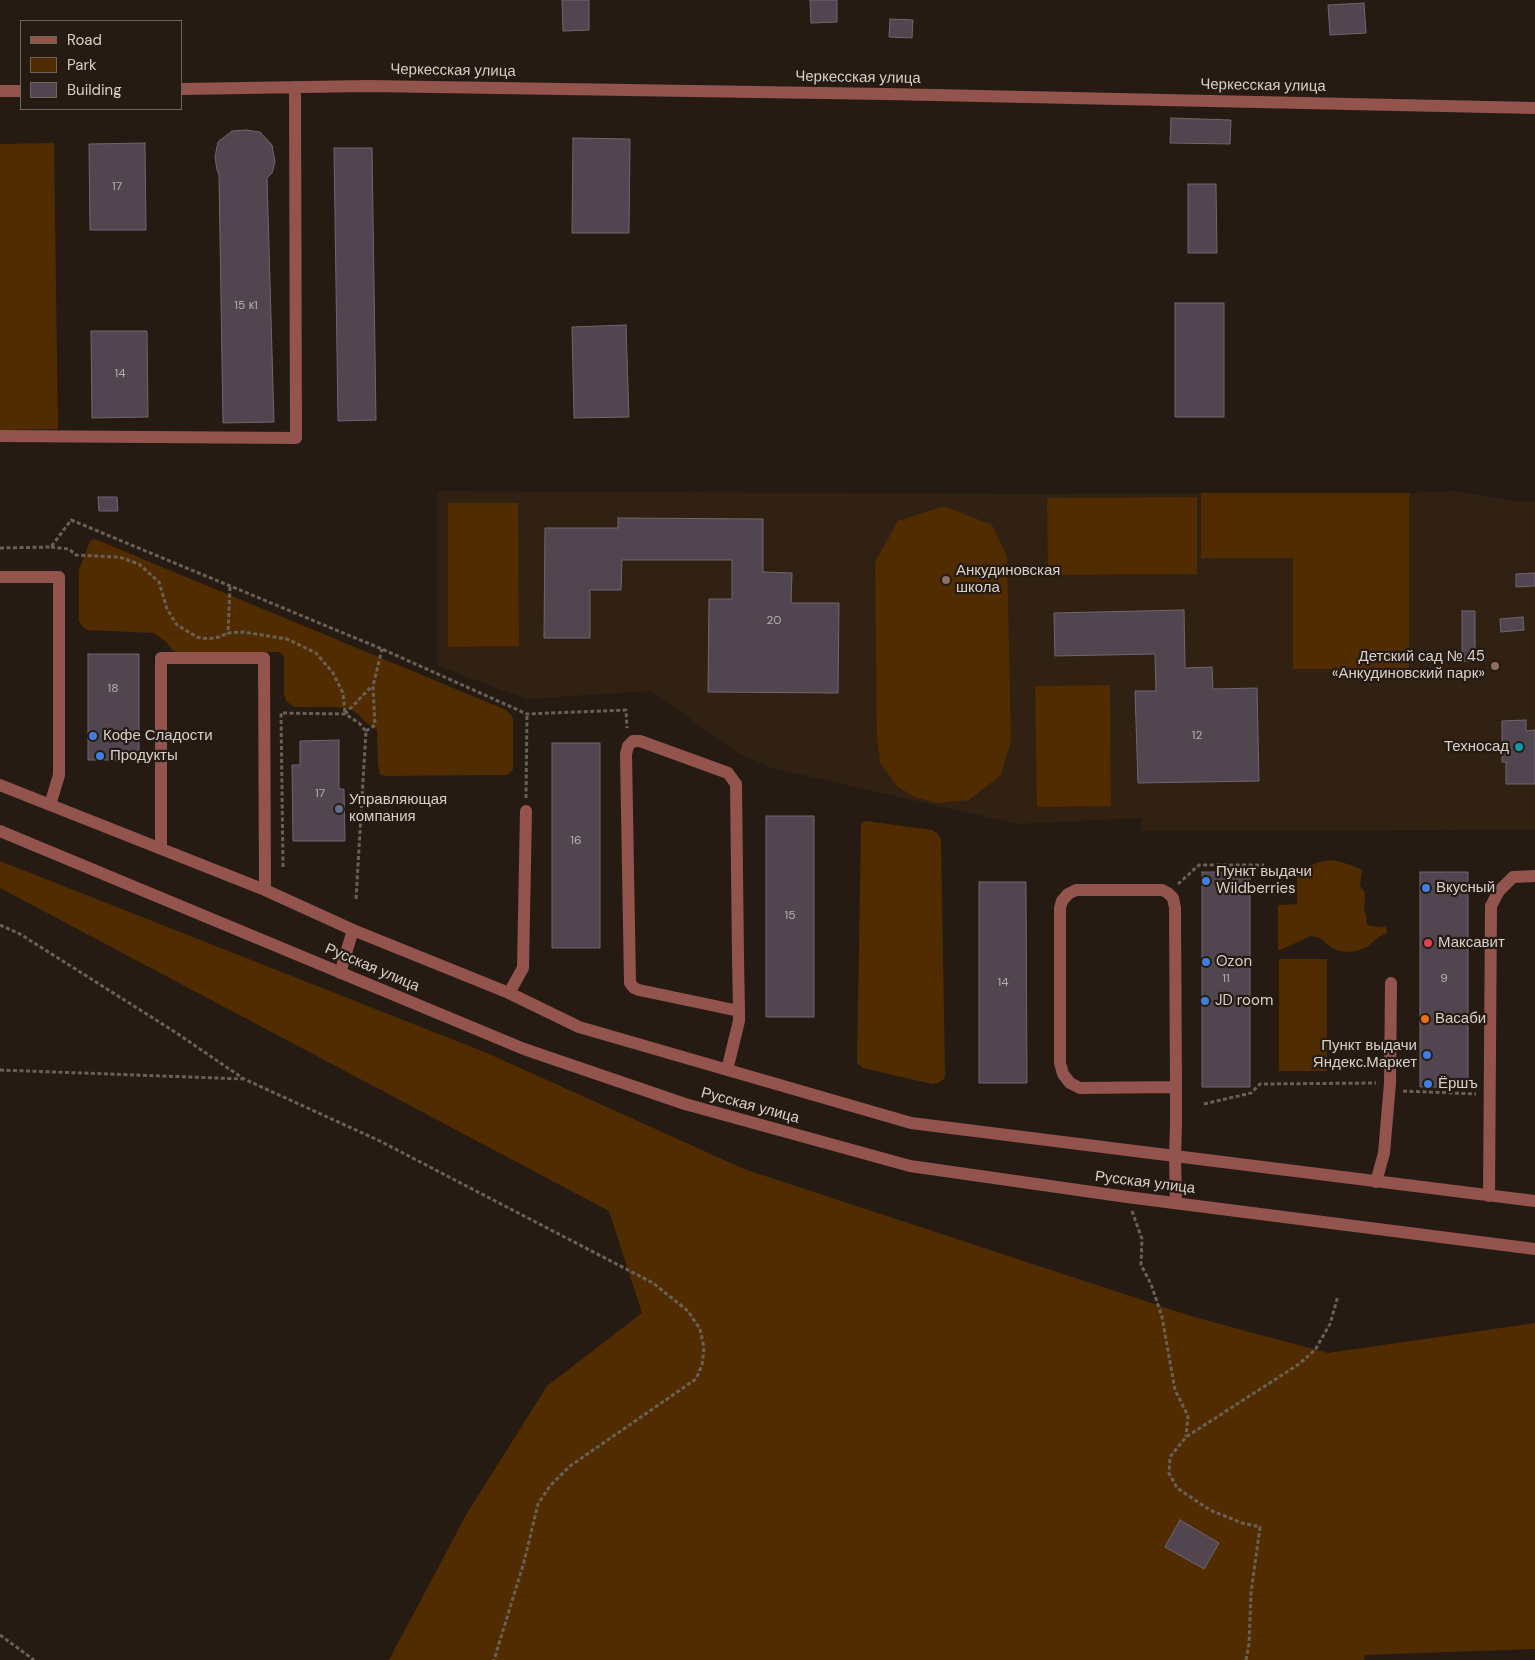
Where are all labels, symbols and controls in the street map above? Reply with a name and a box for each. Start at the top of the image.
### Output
legend [20,20,182,110]
text: Road [67,30,102,50]
text: Park [67,55,97,75]
street label: Черкесская улица [390,61,516,81]
street label: Черкесская улица [795,68,921,88]
street label: Черкесская улица [1200,76,1326,96]
text: Building [67,80,122,100]
house number: 17 [112,180,122,194]
house number: 15 к1 [234,299,258,313]
house number: 14 [114,367,126,381]
place label: Анкудиновская школа [956,562,1060,597]
marker: Анкудиновская школа [940,574,952,586]
house number: 20 [767,614,781,628]
place label: Детский сад № 45 «Анкудиновский парк» [1332,648,1485,683]
marker: Детский сад № 45 «Анкудиновский парк» [1489,660,1501,672]
house number: 18 [107,682,119,696]
place label: Кофе Сладости [103,727,213,745]
house number: 12 [1192,729,1202,743]
marker: Кофе Сладости [87,730,99,742]
place label: Техносад [1444,738,1509,756]
marker: Техносад [1513,741,1525,753]
place label: Продукты [110,747,178,765]
marker: Продукты [94,750,106,762]
house number: 17 [315,787,325,801]
place label: Управляющая компания [349,791,447,826]
marker: Управляющая компания [333,803,345,815]
house number: 16 [570,834,582,848]
place label: Пункт выдачи Wildberries [1216,863,1312,898]
marker: Пункт выдачи Wildberries [1200,875,1212,887]
place label: Вкусный [1436,879,1495,897]
marker: Вкусный [1420,882,1432,894]
house number: 15 [784,909,796,923]
place label: Максавит [1438,934,1505,952]
marker: Максавит [1422,937,1434,949]
street label: Русская улица [322,940,422,996]
place label: Ozon [1216,953,1252,971]
marker: Ozon [1200,956,1212,968]
house number: 11 [1222,972,1230,986]
house number: 9 [1440,972,1448,986]
house number: 14 [997,976,1009,990]
place label: JD room [1215,992,1273,1010]
marker: JD room [1199,995,1211,1007]
place label: Васаби [1435,1010,1486,1028]
marker: Васаби [1419,1013,1431,1025]
place label: Пункт выдачи Яндекс.Маркет [1313,1037,1417,1072]
marker: Пункт выдачи Яндекс.Маркет [1421,1049,1433,1061]
place label: Ёршъ [1438,1075,1478,1093]
marker: Ёршъ [1422,1078,1434,1090]
street label: Русская улица [699,1084,801,1128]
street label: Русская улица [1094,1168,1196,1198]

